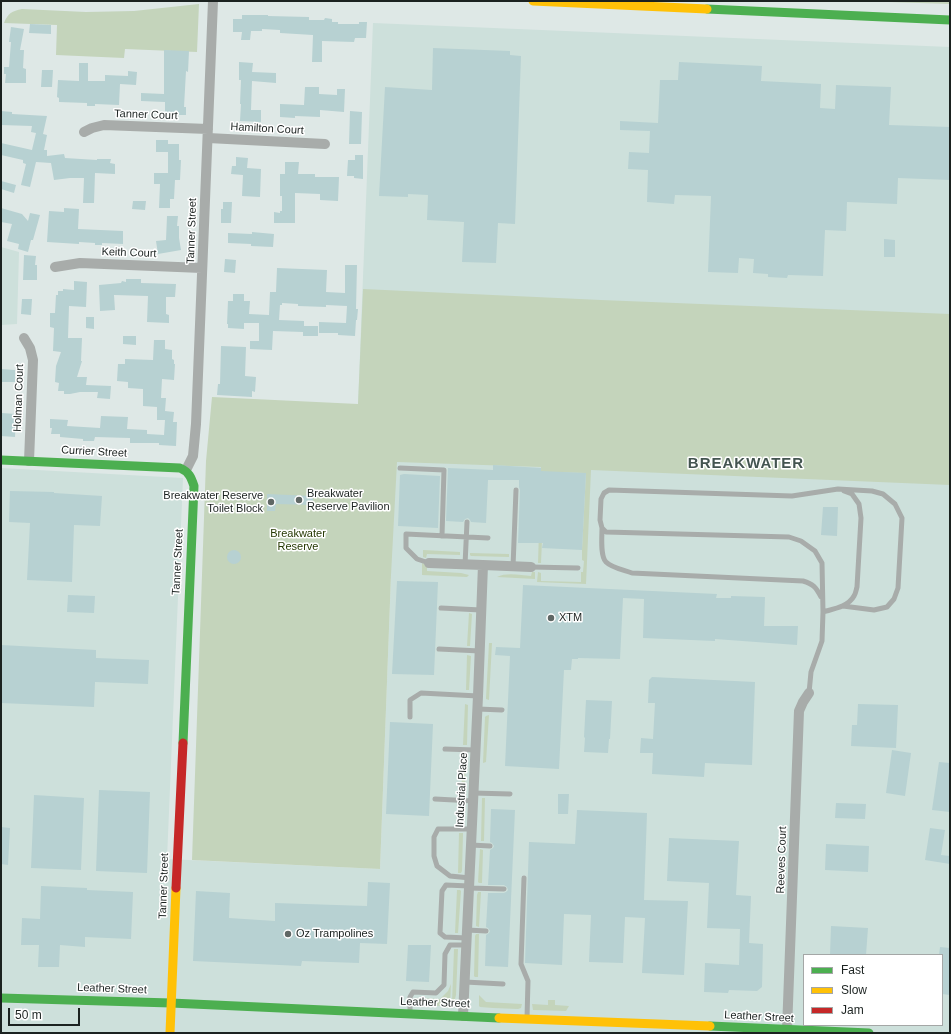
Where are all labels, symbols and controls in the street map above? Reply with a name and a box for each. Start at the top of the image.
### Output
street label: Tanner Court [114,107,178,123]
street label: Hamilton Court [230,120,304,138]
street label: Tanner Street [184,198,200,264]
street label: Keith Court [101,245,157,261]
street label: Holman Court [11,364,27,432]
street label: Currier Street [61,444,127,460]
district label: BREAKWATER [688,455,804,473]
place label: Breakwater Reserve Pavilion [307,487,390,513]
place label: Breakwater Reserve Toilet Block [163,489,263,515]
marker: Breakwater Reserve Pavilion [294,495,304,505]
marker: Breakwater Reserve Toilet Block [266,497,276,507]
park label: Breakwater Reserve [270,527,326,553]
street label: Tanner Street [170,529,186,595]
place label: XTM [559,611,582,625]
marker: XTM [546,613,556,623]
street label: Industrial Place [453,752,471,828]
street label: Reeves Court [774,826,790,894]
street label: Tanner Street [156,853,172,919]
place label: Oz Trampolines [296,927,373,941]
marker: Oz Trampolines [283,929,293,939]
legend [803,954,943,1026]
text: Fast [841,963,864,977]
street label: Leather Street [77,981,147,997]
text: Slow [841,983,867,997]
street label: Leather Street [400,995,470,1011]
scale bar [10,1000,82,1026]
text: Jam [841,1003,864,1017]
text: 50 m [15,1008,42,1022]
street label: Leather Street [724,1009,794,1025]

